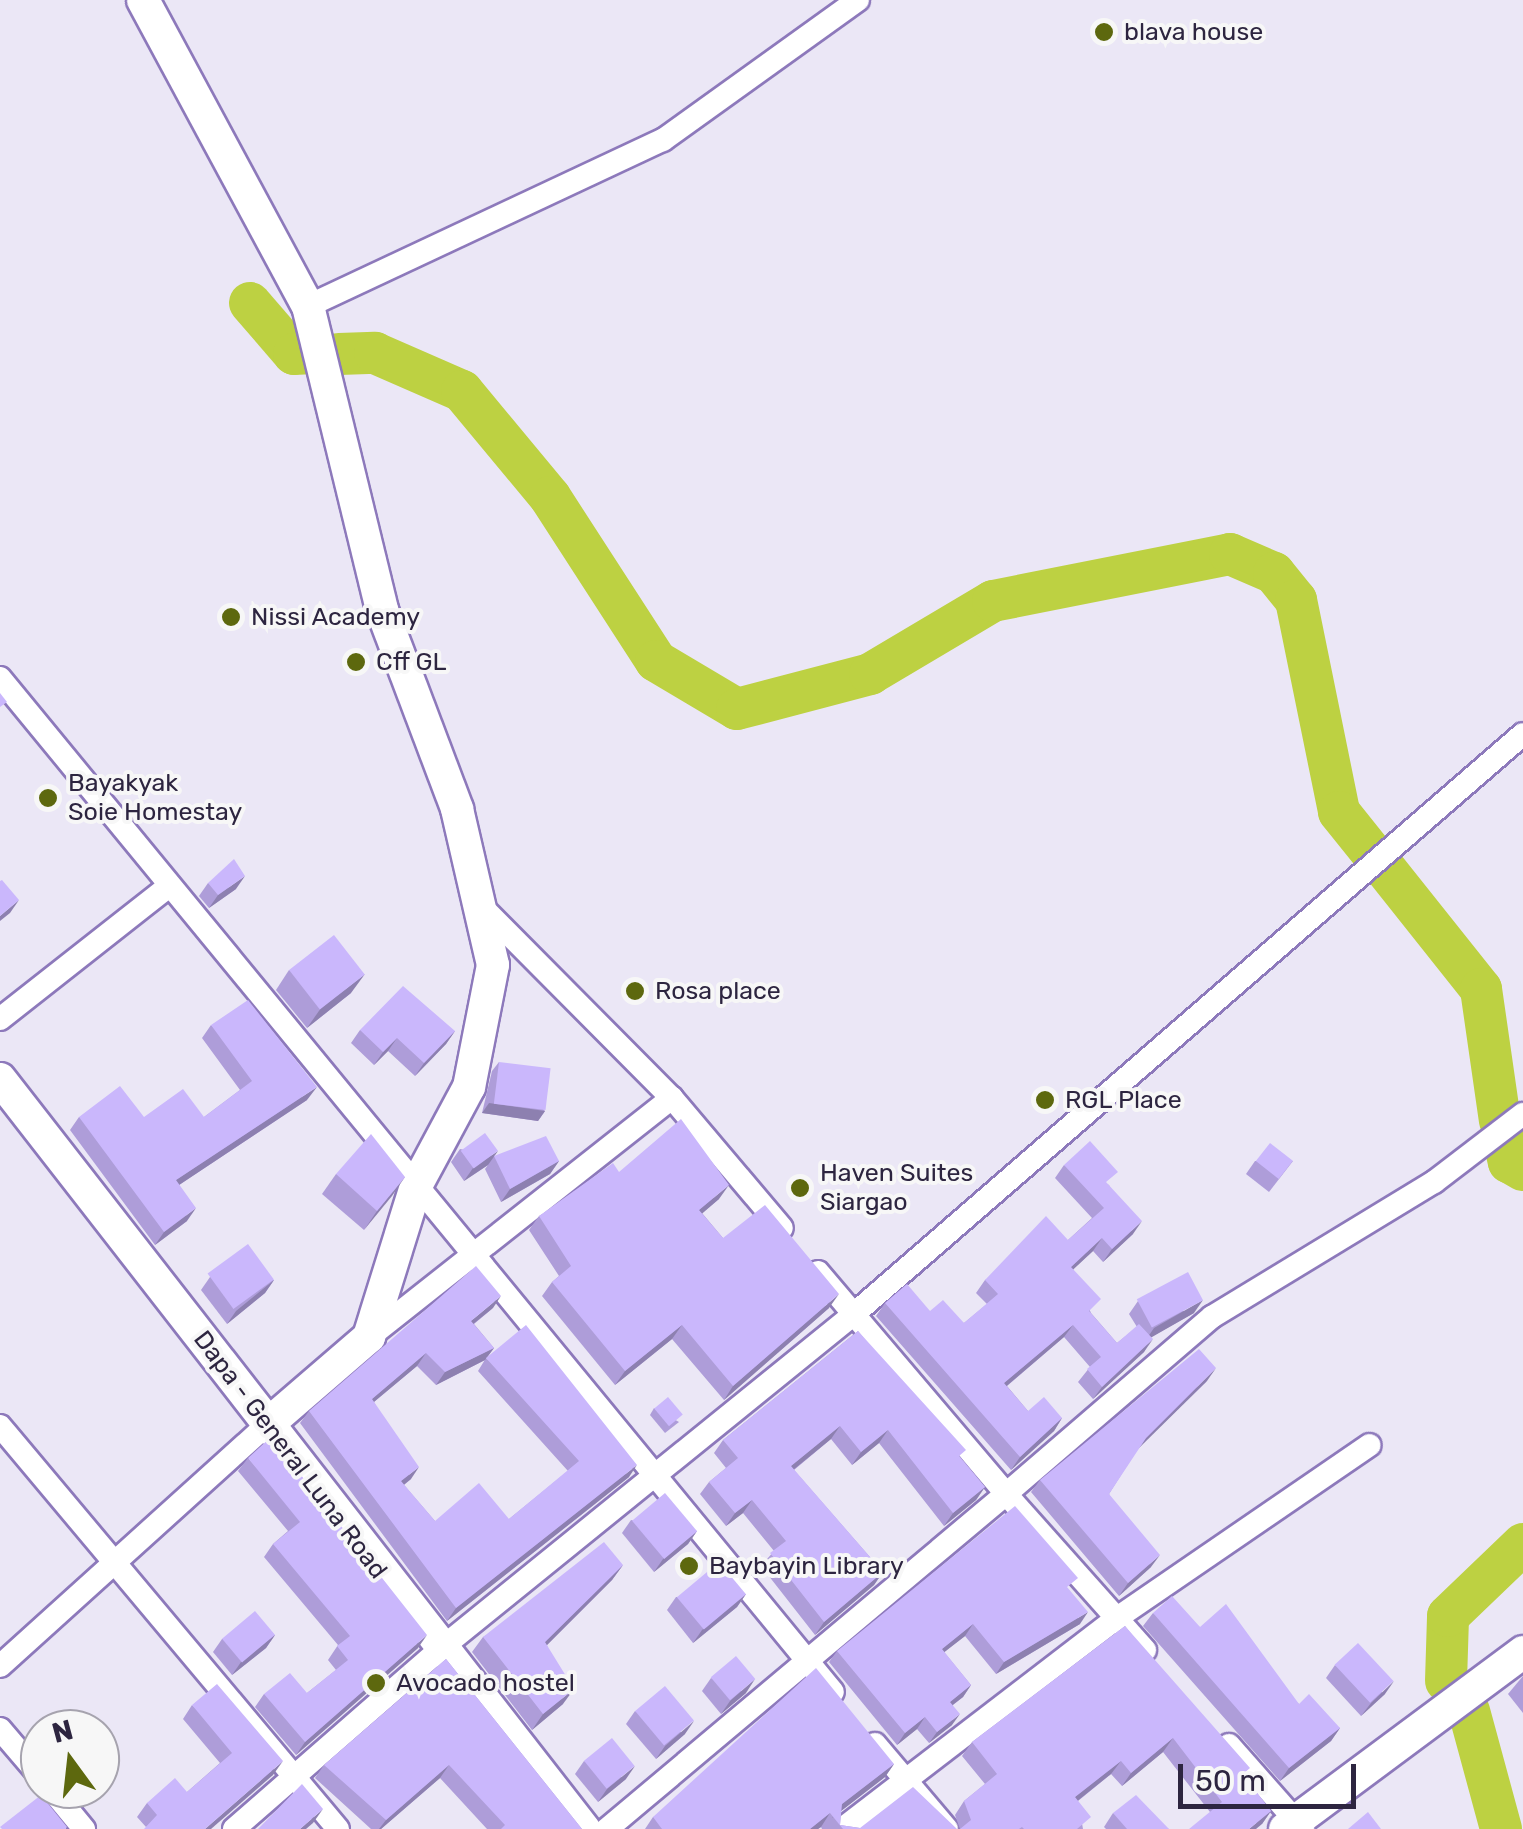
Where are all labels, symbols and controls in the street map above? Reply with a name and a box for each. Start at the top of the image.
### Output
place label: blava house [1124,17,1263,47]
marker: blava house [1093,21,1115,43]
place label: Nissi Academy [251,602,421,632]
marker: Nissi Academy [220,606,242,628]
place label: Cff GL [376,647,447,677]
marker: Cff GL [345,651,367,673]
place label: Bayakyak Soie Homestay [68,769,242,828]
marker: Bayakyak Soie Homestay [37,787,59,809]
place label: Rosa place [655,976,781,1006]
marker: Rosa place [624,980,646,1002]
place label: RGL Place [1065,1085,1182,1115]
marker: RGL Place [1034,1089,1056,1111]
place label: Haven Suites Siargao [820,1159,973,1218]
marker: Haven Suites Siargao [789,1177,811,1199]
street label: Dapa - General Luna Road [187,1325,393,1585]
place label: Baybayin Library [709,1551,904,1581]
marker: Baybayin Library [678,1555,700,1577]
place label: Avocado hostel [396,1668,575,1698]
marker: Avocado hostel [365,1672,387,1694]
north arrow [20,1709,120,1809]
text: N [49,1713,77,1750]
scale bar [1183,1744,1360,1806]
text: 50 m [1195,1763,1266,1799]

